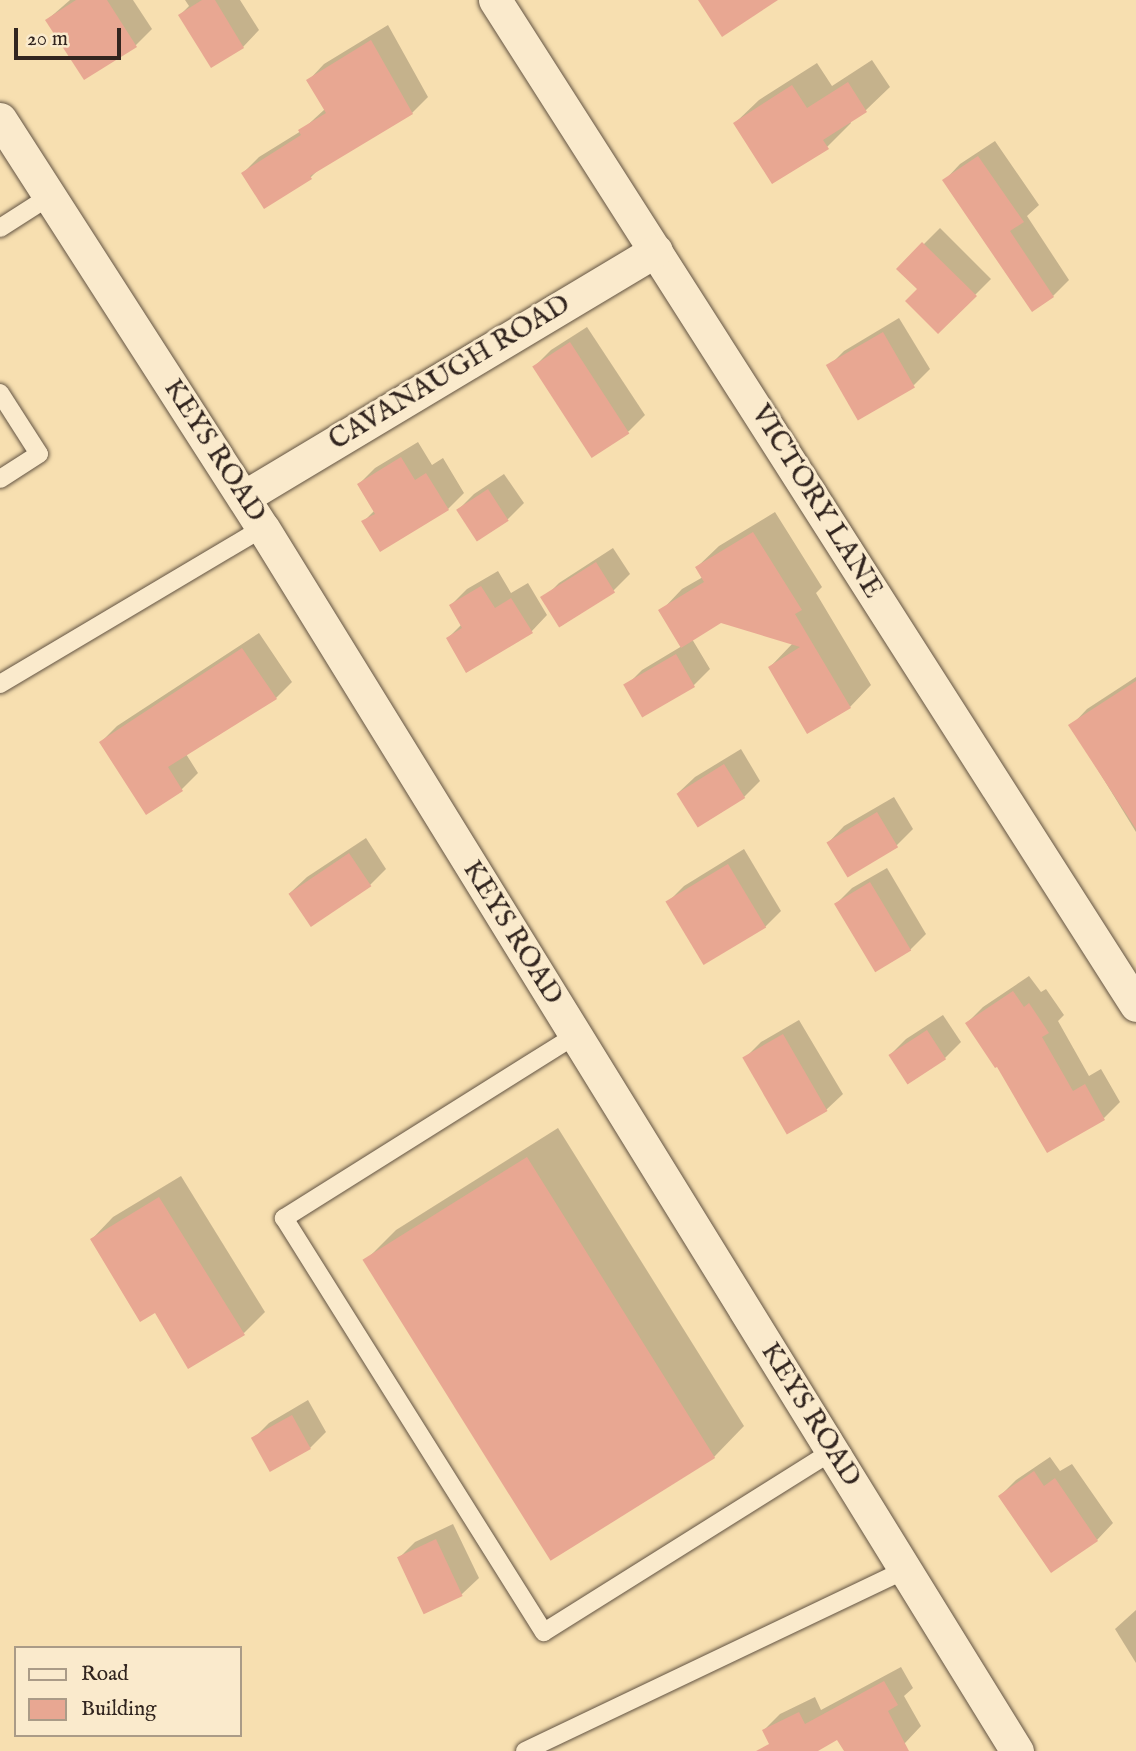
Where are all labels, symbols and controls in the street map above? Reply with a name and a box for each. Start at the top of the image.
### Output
scale bar [18,14,124,58]
text: 20 m [27,26,68,53]
street label: CAVANAUGH ROAD [323,288,577,458]
street label: KEYS ROAD [155,373,273,529]
street label: VICTORY LANE [743,399,889,605]
street label: KEYS ROAD [454,855,570,1011]
street label: KEYS ROAD [752,1337,868,1493]
legend [14,1646,242,1737]
text: Road [81,1661,128,1688]
text: Building [81,1696,156,1723]

